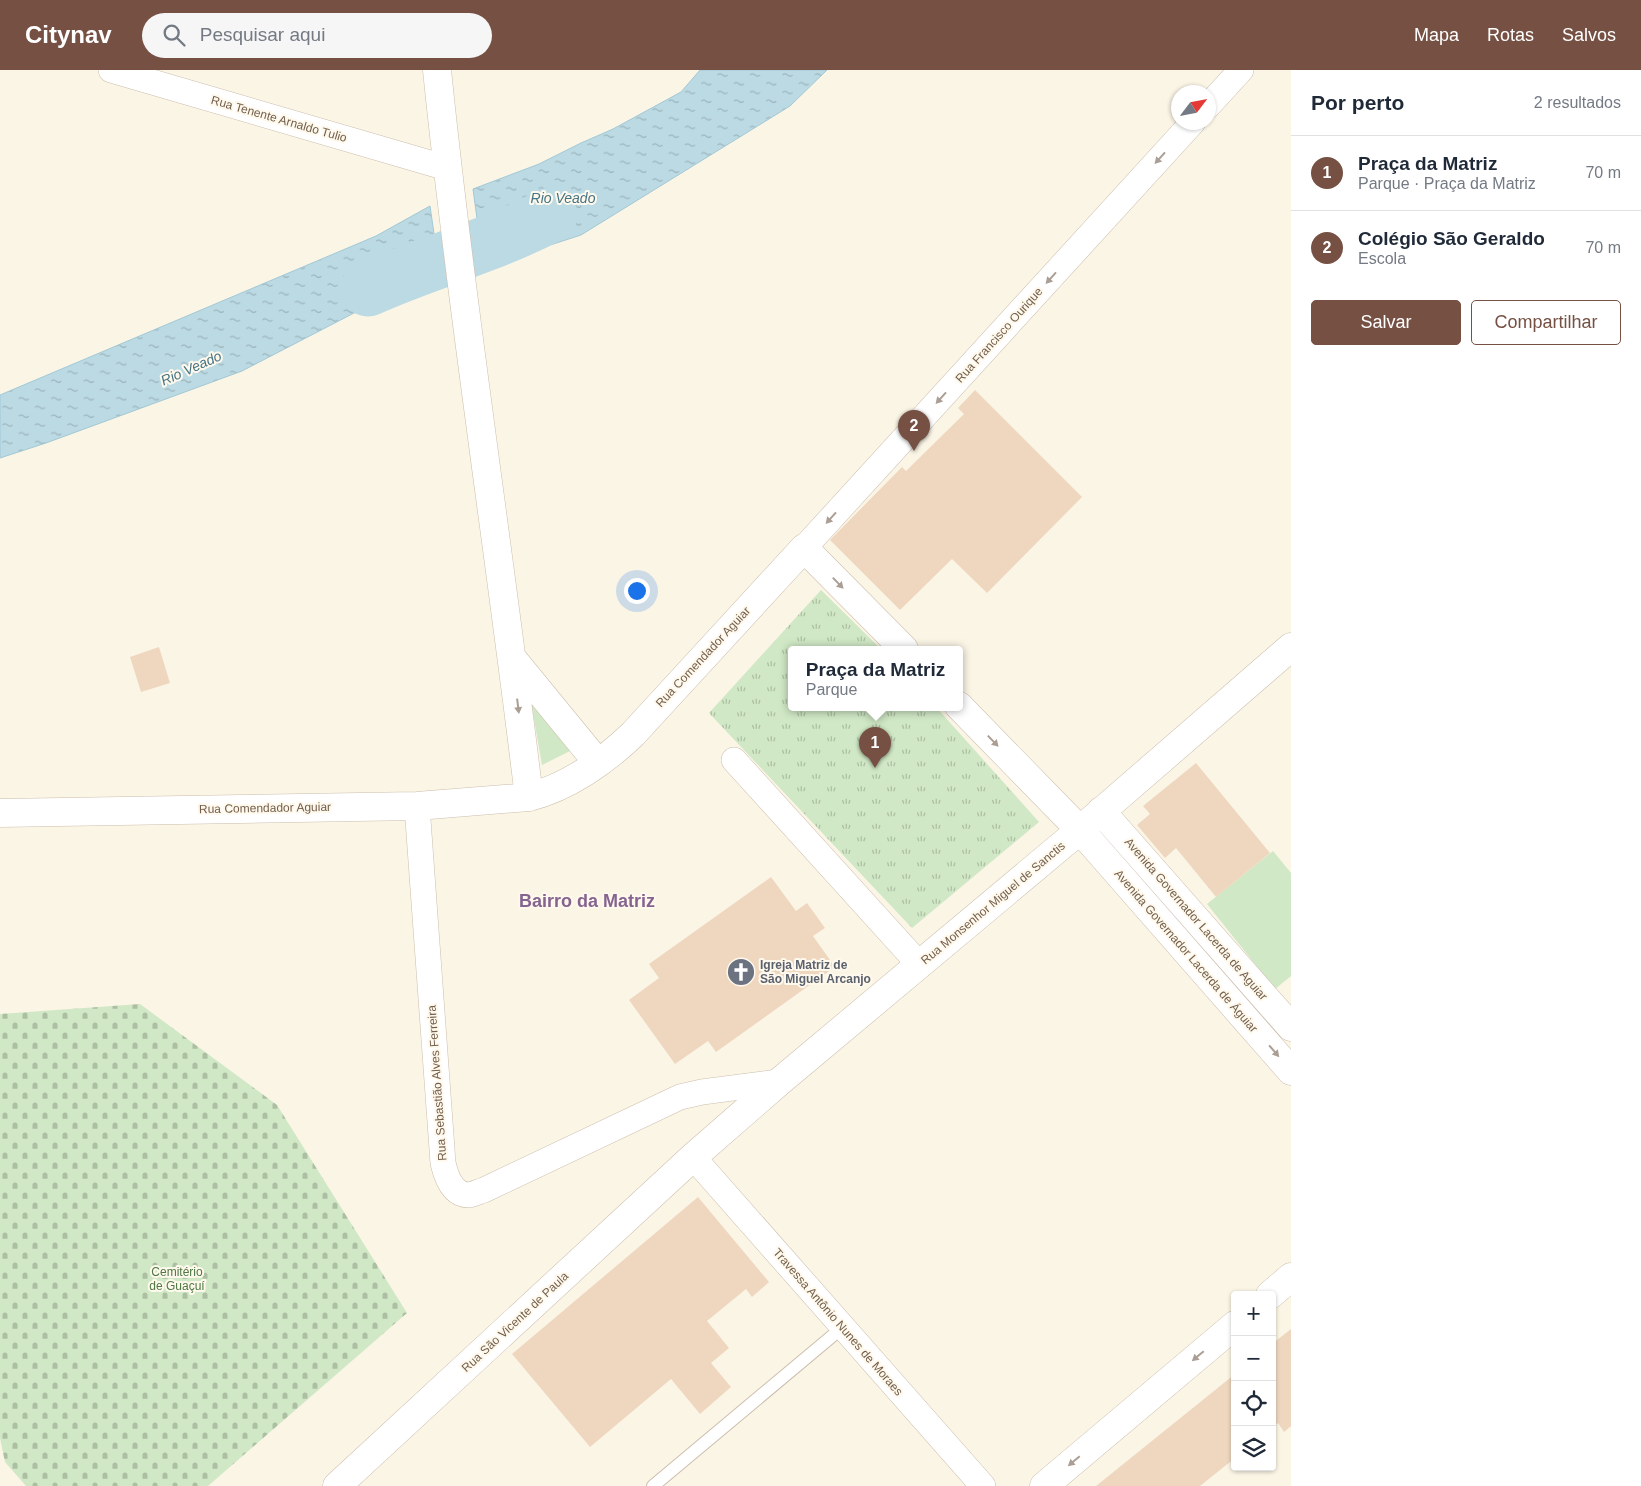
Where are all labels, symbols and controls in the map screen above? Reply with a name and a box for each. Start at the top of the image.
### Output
search box [142,13,492,58]
text: Citynav [25,21,112,48]
icon: search [160,21,188,49]
text: Pesquisar aqui [200,24,325,45]
text: Mapa [1414,25,1459,45]
text: Rotas [1487,25,1534,45]
text: Salvos [1562,25,1616,45]
north arrow [1171,85,1216,130]
text: Por perto [1311,91,1404,114]
street label: Rua Tenente Arnaldo Tulio [210,93,349,145]
text: 2 resultados [1534,94,1621,111]
one-way arrow [1154,152,1166,164]
text: Praça da Matriz [1358,153,1497,174]
text: 1 [1323,164,1331,181]
text: 70 m [1585,164,1621,181]
text: Parque · Praça da Matriz [1358,175,1536,192]
water label: Rio Veado [531,190,596,206]
text: Colégio São Geraldo [1358,228,1545,249]
text: 2 [1323,239,1331,256]
text: 70 m [1585,239,1621,256]
text: Escola [1358,250,1406,267]
one-way arrow [1045,272,1056,285]
street label: Rua Francisco Ourique [953,284,1046,386]
button: Salvar [1311,300,1461,345]
button: Compartilhar [1471,300,1621,345]
water label: Rio Veado [158,347,224,388]
one-way arrow [935,392,947,404]
pin: 2 [898,410,930,451]
one-way arrow [825,512,837,524]
one-way arrow [832,576,844,588]
your location [624,578,650,604]
street label: Rua Comendador Aguiar [653,604,753,710]
popup [788,646,963,711]
text: Praça da Matriz [806,659,945,680]
text: Parque [806,681,857,698]
one-way arrow [514,698,522,714]
pin: 1 [859,727,891,768]
one-way arrow [987,734,999,746]
street label: Rua Comendador Aguiar [199,800,331,816]
street label: Avenida Governador Lacerda de Aguiar [1122,835,1270,1003]
street label: Rua Monsenhor Miguel de Sanctis [918,839,1068,967]
street label: Avenida Governador Lacerda de Águiar [1111,866,1261,1035]
district label: Bairro da Matriz [519,891,655,911]
church icon: Igreja Matriz de São Miguel Arcanjo [726,957,756,987]
place label: Igreja Matriz de São Miguel Arcanjo [760,958,871,986]
street label: Rua Sebastião Alves Ferreira [425,1004,449,1161]
one-way arrow [1268,1045,1279,1058]
street label: Travessa Antônio Nunes de Moraes [770,1246,906,1398]
park label: Cemitério de Guaçuí [149,1265,205,1293]
street label: Rua São Vicente de Paula [459,1269,571,1375]
map controls [1231,1291,1276,1471]
button: + [1231,1291,1276,1336]
button: − [1231,1336,1276,1381]
one-way arrow [1192,1350,1204,1362]
button: locate [1231,1381,1276,1426]
button: layers [1231,1426,1276,1471]
one-way arrow [1068,1455,1080,1467]

